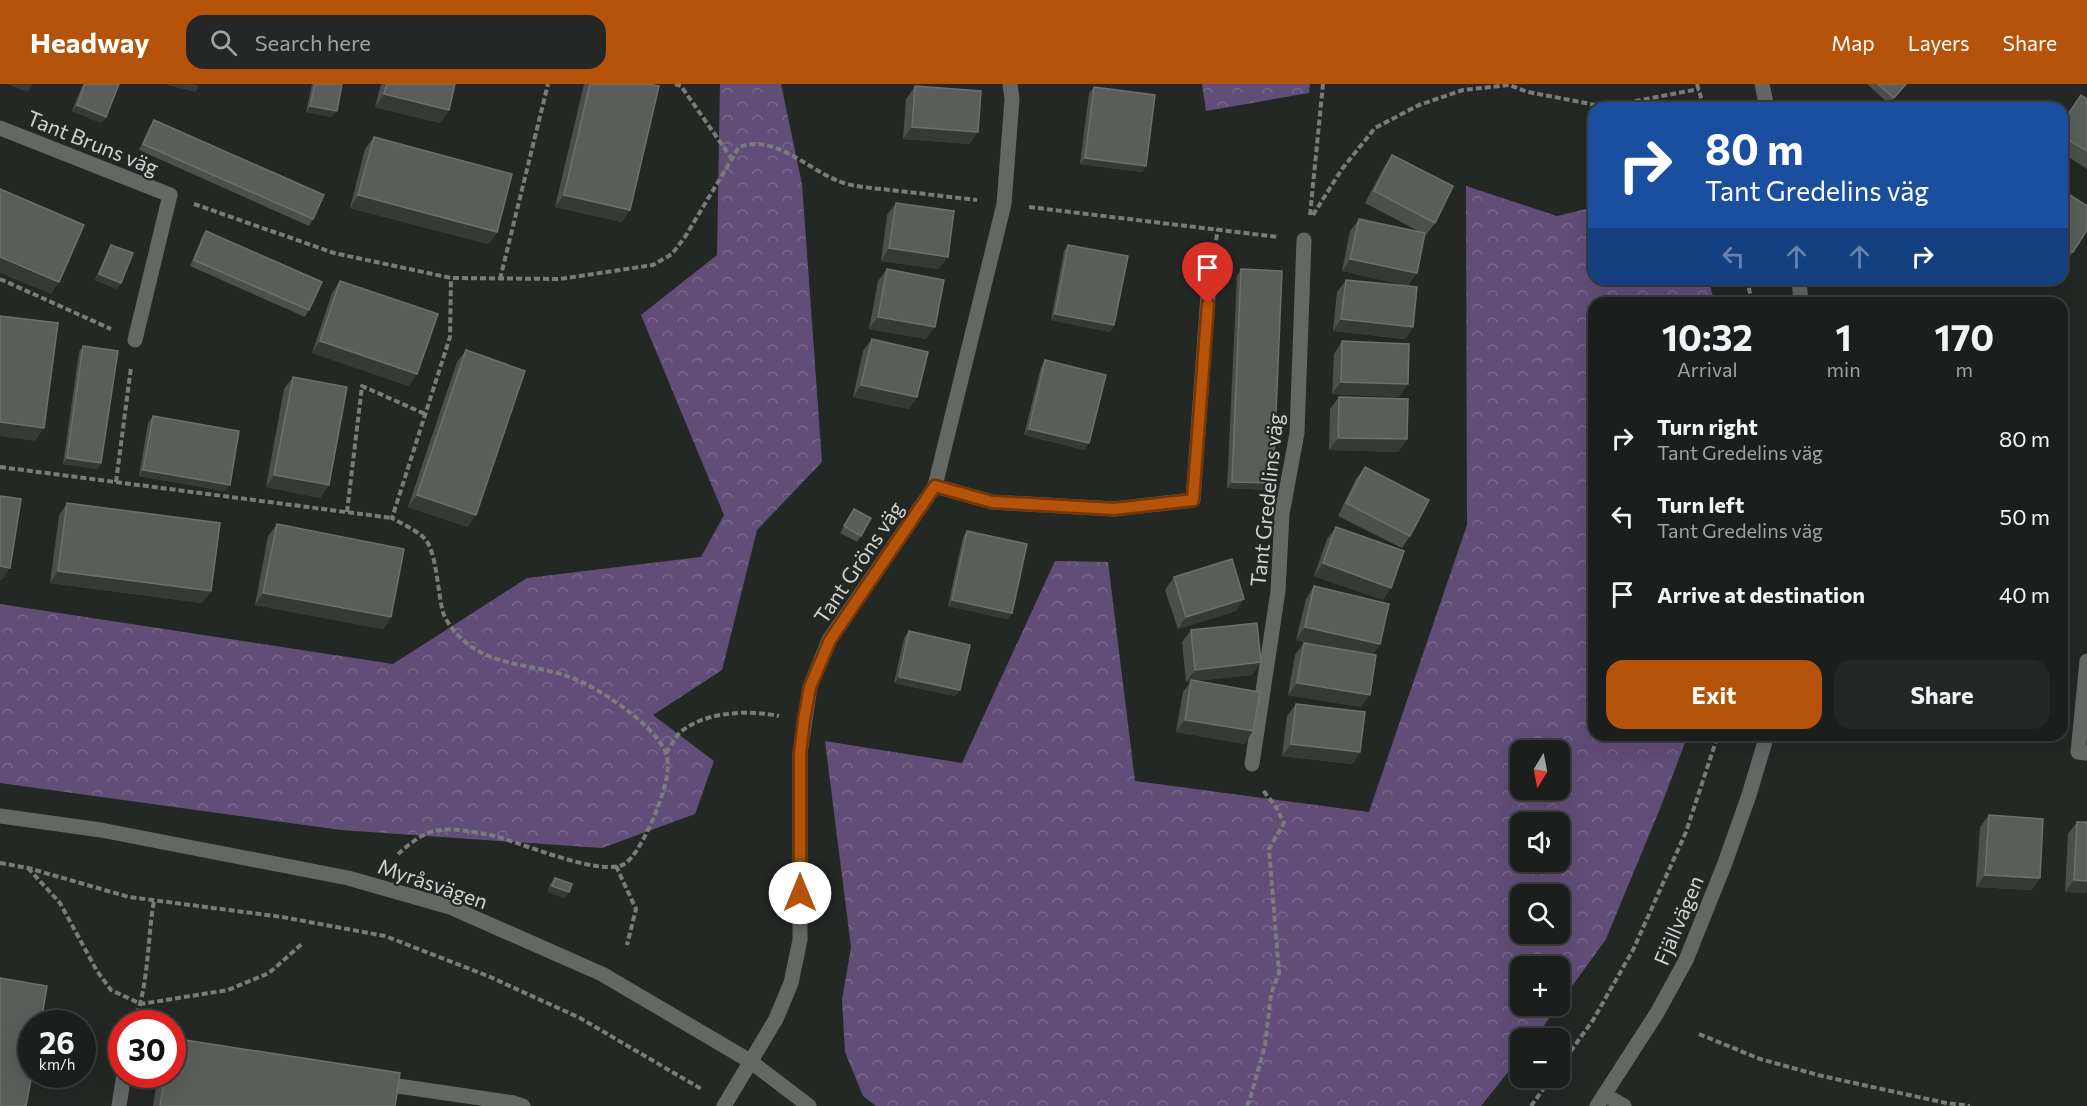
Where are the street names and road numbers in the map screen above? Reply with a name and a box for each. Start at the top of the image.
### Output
street label: Tant Bruns väg [24,104,162,180]
street label: Tant Gredelins väg [1244,412,1288,588]
street label: Tant Gröns väg [808,496,908,628]
street label: Myråsvägen [375,853,491,913]
street label: Fjällvägen [1648,872,1708,968]

